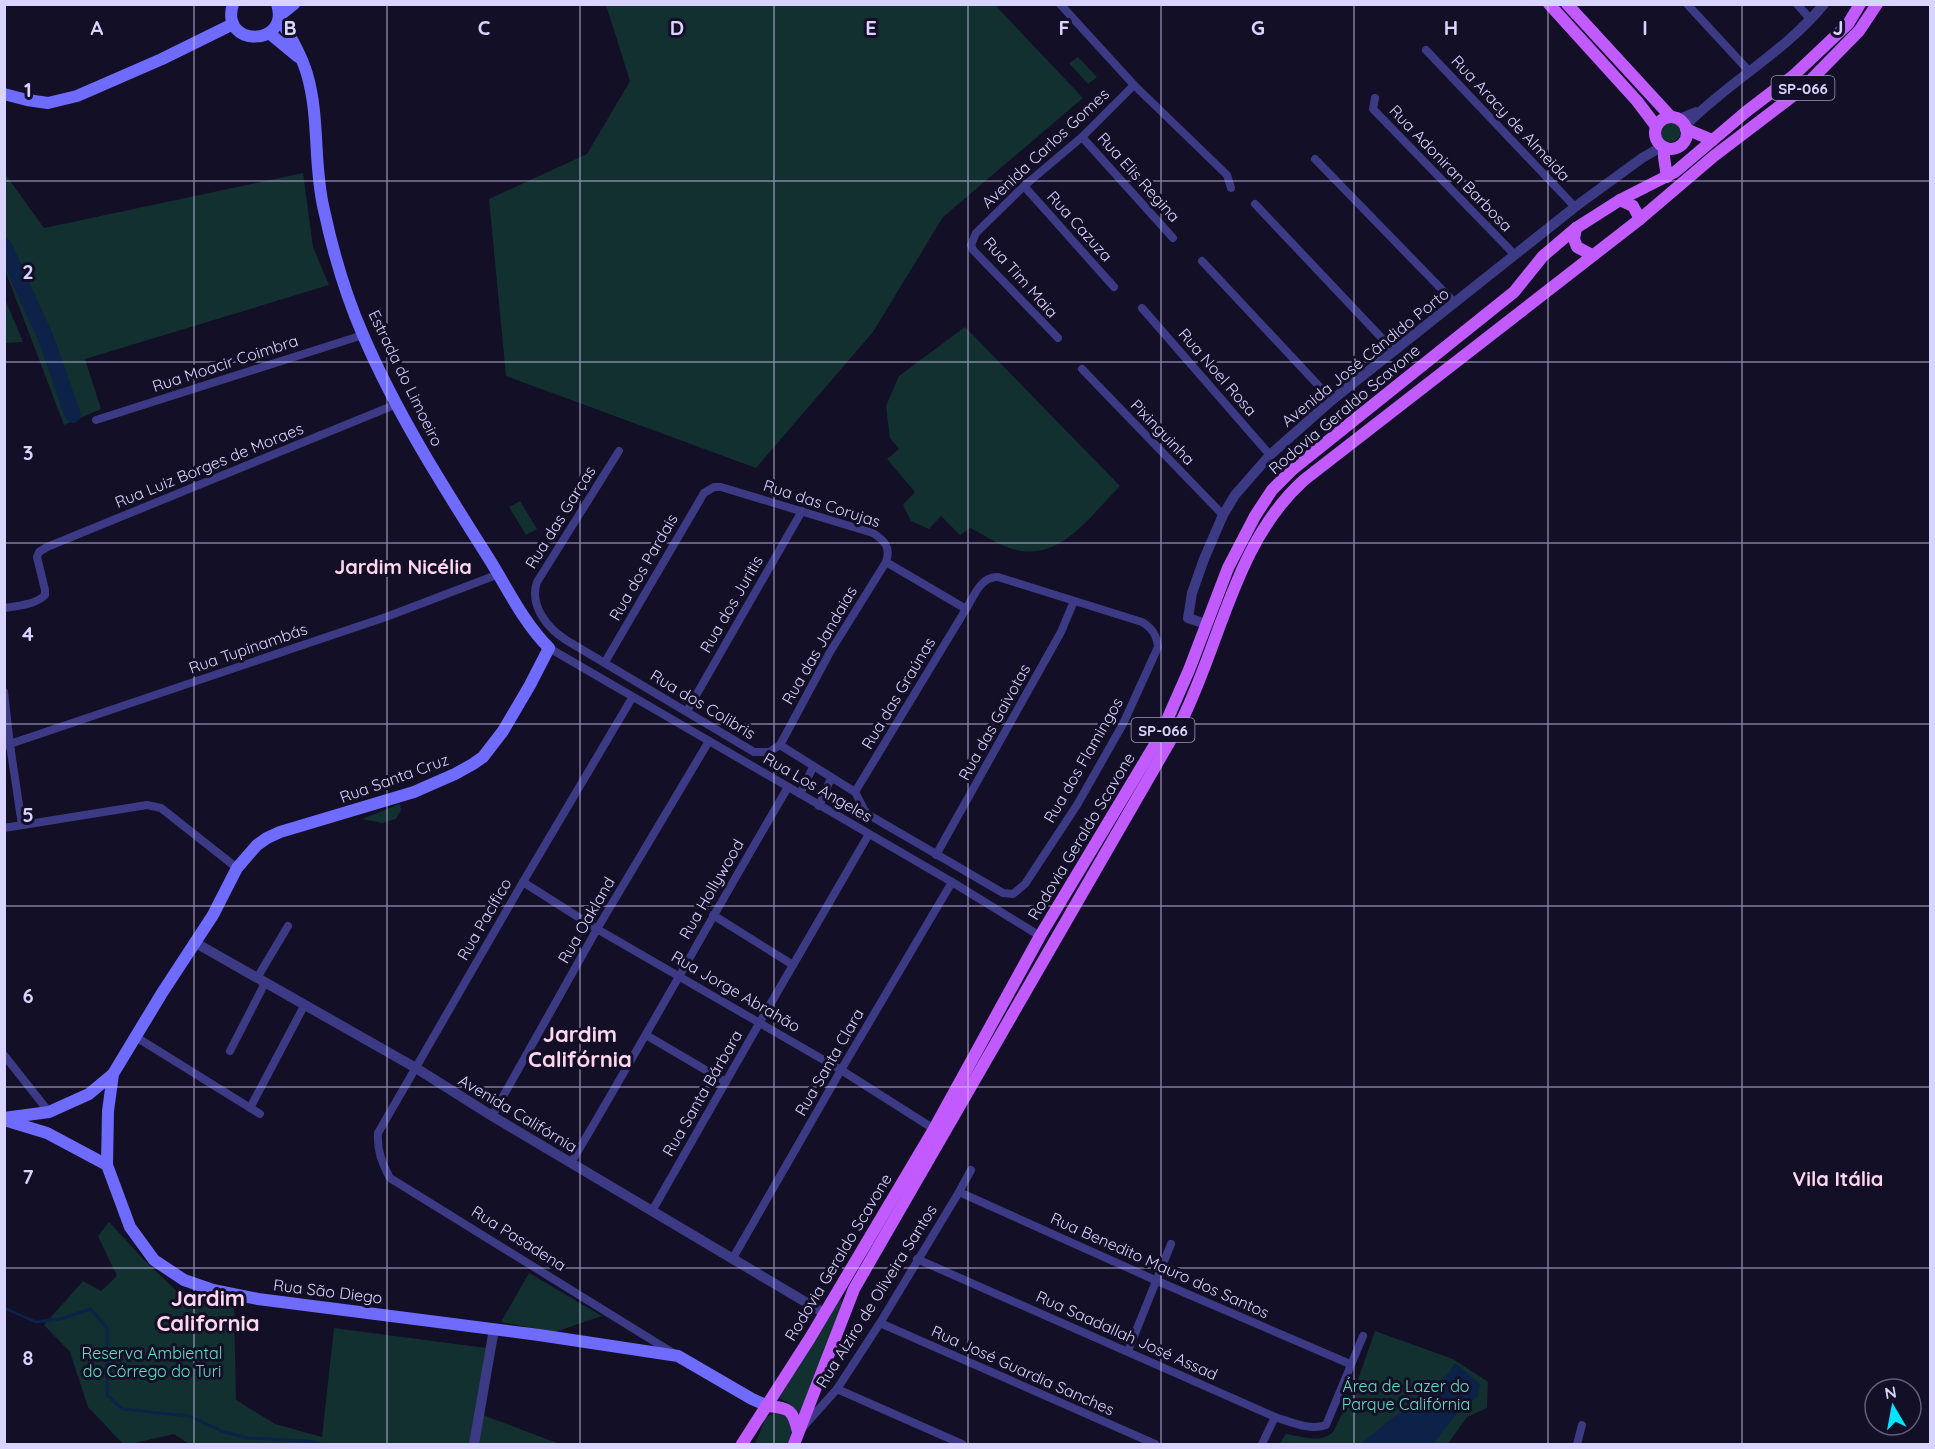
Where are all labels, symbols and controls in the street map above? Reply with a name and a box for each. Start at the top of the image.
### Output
text: A [91,15,104,40]
text: B [283,15,297,40]
text: C [478,15,491,40]
text: D [670,15,684,40]
text: E [865,15,877,40]
text: F [1058,15,1070,40]
text: G [1251,15,1265,40]
text: H [1444,15,1458,40]
text: I [1642,15,1648,40]
text: J [1832,15,1844,40]
street label: Rua Aracy de Almeida [1447,51,1575,185]
road number: SP-066 [1772,76,1834,100]
text: 1 [24,77,32,102]
street label: Avenida Carlos Gomes [977,84,1113,212]
street label: Rua Adoniran Barbosa [1385,100,1517,236]
street label: Rua Elis Regina [1094,128,1184,226]
street label: Rua Cazuza [1043,187,1117,265]
street label: Rua Tim Maia [980,232,1062,322]
text: 2 [22,259,34,284]
street label: Avenida José Cândido Porto [1277,283,1453,431]
street label: Estrada do Limoeiro [364,307,448,449]
street label: Rua Noel Rosa [1174,324,1262,420]
street label: Rua Moacir Coimbra [150,330,300,396]
street label: Rodovia Geraldo Scavone [1264,340,1424,478]
street label: Pixinguinha [1127,395,1199,469]
street label: Rua Luiz Borges de Moraes [112,418,306,512]
text: 3 [23,440,33,465]
street label: Rua das Garças [520,462,600,572]
street label: Rua das Corujas [761,475,883,531]
street label: Rua dos Pardais [604,510,682,624]
street label: Rua dos Juritis [695,552,767,656]
district label: Jardim Nicélia [334,554,472,579]
street label: Rua das Jandaias [777,582,861,708]
street label: Rua Tupinambás [186,618,310,678]
text: 4 [22,621,34,646]
street label: Rua das Graúnas [857,633,939,753]
street label: Rua das Gaivotas [954,660,1034,784]
street label: Rua dos Colibris [647,665,759,743]
street label: Rua dos Flamingos [1039,694,1127,826]
road number: SP-066 [1132,718,1194,742]
street label: Rua Los Angeles [760,748,876,826]
street label: Rua Santa Cruz [337,749,451,807]
street label: Rodovia Geraldo Scavone [1023,749,1139,923]
text: 5 [22,802,34,827]
street label: Rua Hollywood [674,835,748,943]
street label: Rua Oakland [553,873,619,967]
street label: Rua Pacífico [452,874,516,964]
street label: Rua Jorge Abrahão [668,946,804,1036]
text: 6 [22,983,34,1008]
street label: Rua Santa Clara [790,1005,868,1119]
district label: Jardim Califórnia [528,1020,632,1073]
street label: Rua Santa Bárbara [658,1026,746,1160]
street label: Avenida Califórnia [455,1070,581,1156]
text: 7 [23,1164,34,1189]
district label: Vila Itália [1793,1166,1883,1191]
street label: Rodovia Geraldo Scavone [780,1170,896,1344]
street label: Rua Pasadena [468,1201,570,1275]
street label: Rua Alziro de Oliveira Santos [811,1201,941,1391]
street label: Rua Benedito Mauro dos Santos [1048,1208,1272,1322]
street label: Rua São Diego [272,1274,384,1308]
district label: Jardim California [156,1284,260,1337]
street label: Rua Saadallah José Assad [1033,1286,1221,1384]
street label: Rua José Guardia Sanches [928,1321,1118,1419]
park label: Reserva Ambiental do Córrego do Turi [82,1343,222,1381]
text: 8 [23,1345,34,1370]
park label: Área de Lazer do Parque Califórnia [1342,1376,1470,1414]
north arrow [1863,1377,1923,1437]
text: N [1883,1381,1898,1403]

